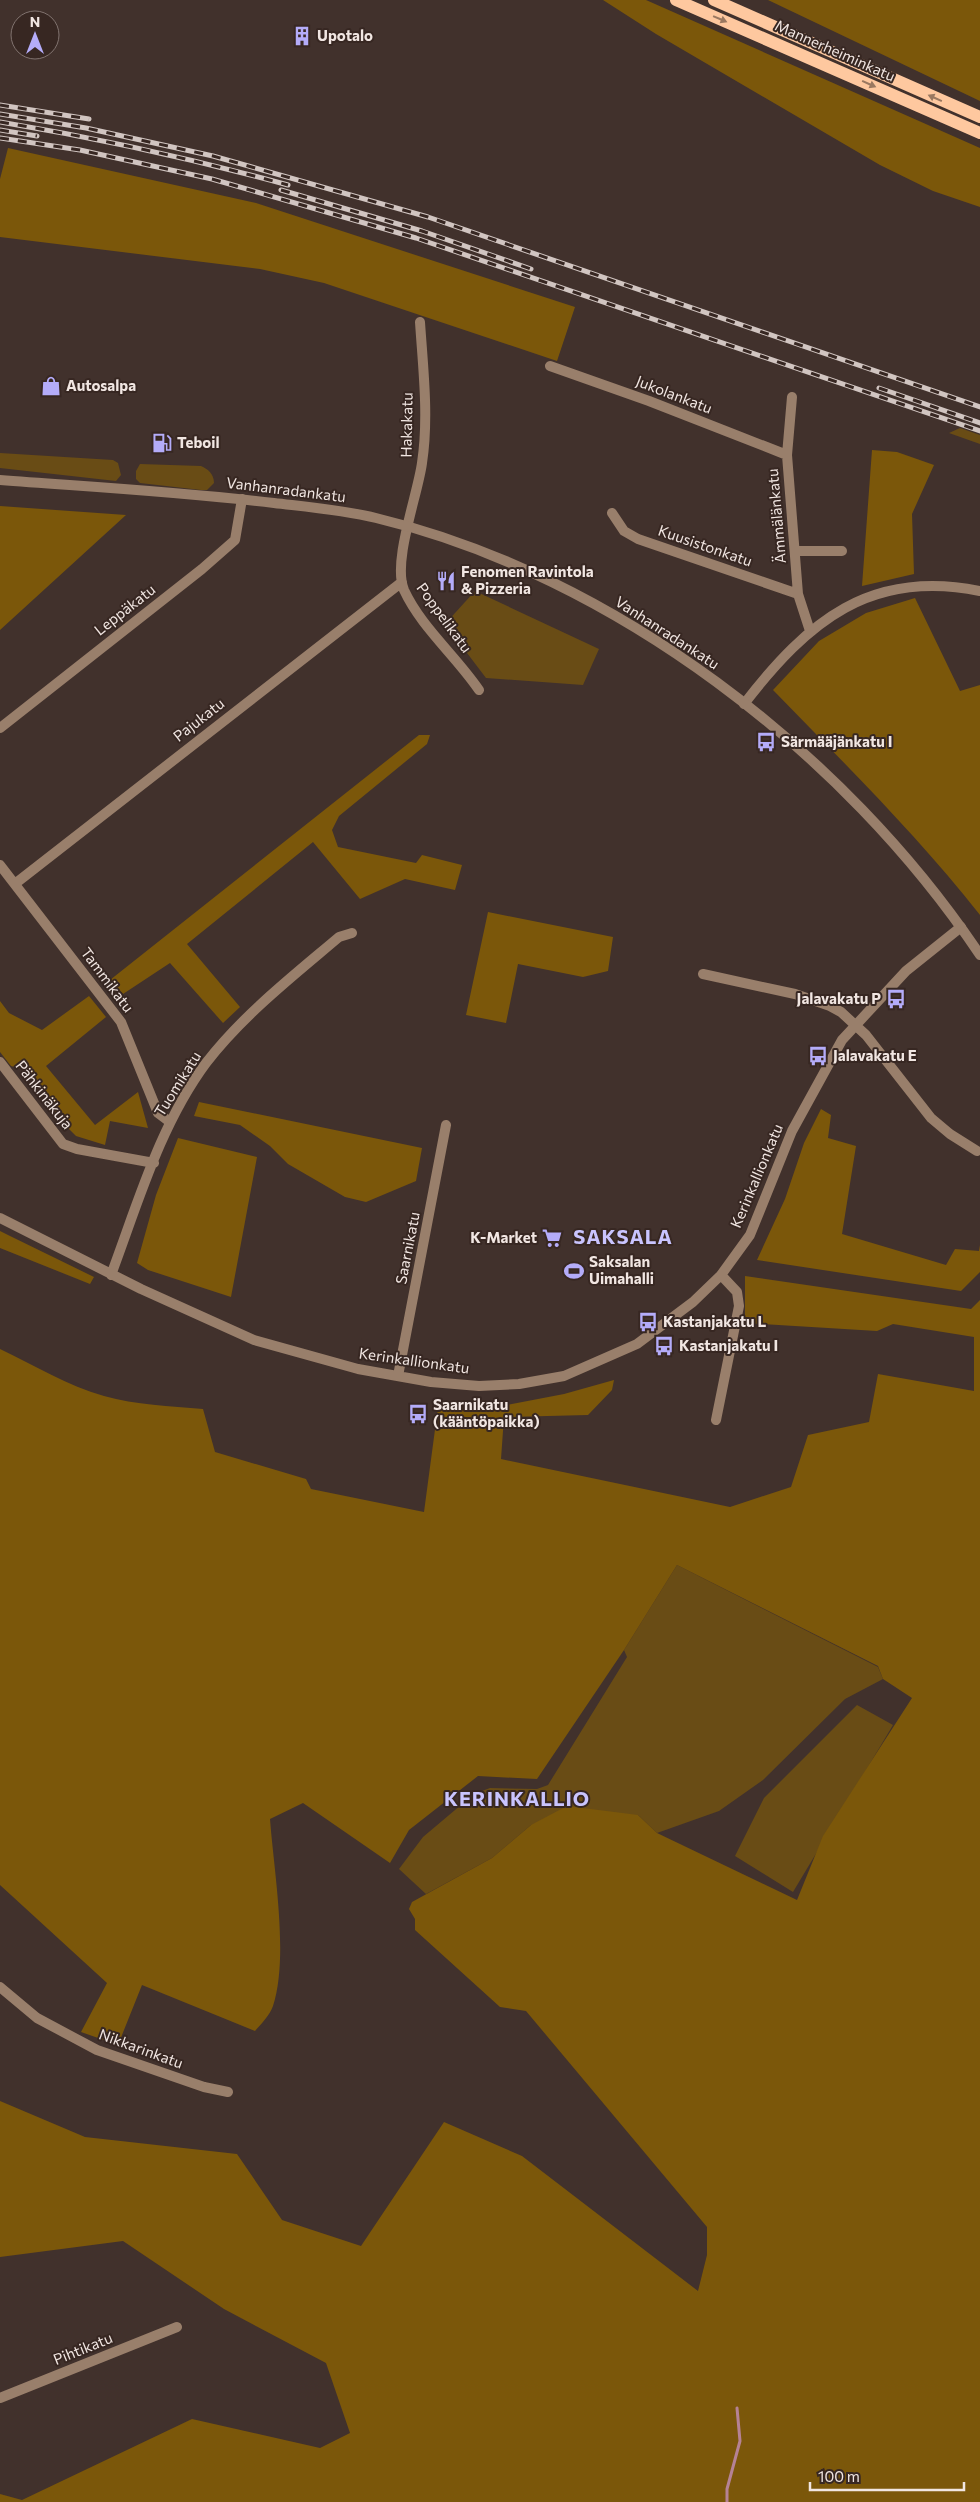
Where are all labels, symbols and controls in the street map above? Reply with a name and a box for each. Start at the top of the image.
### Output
north arrow [10,10,60,60]
text: N [30,13,40,30]
one-way arrow [713,16,728,23]
street label: Mannerheiminkatu [773,16,898,85]
building icon: Upotalo [291,25,313,47]
place label: Upotalo [317,26,373,44]
one-way arrow [862,80,877,88]
one-way arrow [928,93,942,101]
street label: Jukolankatu [634,371,715,417]
shop icon: Autosalpa [40,375,62,397]
place label: Autosalpa [66,376,136,394]
street label: Hakakatu [396,392,416,458]
fuel station icon: Teboil [151,432,173,454]
place label: Teboil [177,433,220,451]
street label: Ämmälänkatu [763,468,789,564]
street label: Vanhanradankatu [225,473,347,505]
street label: Kuusistonkatu [656,521,755,570]
place label: Fenomen Ravintola & Pizzeria [461,562,594,597]
restaurant icon: Fenomen Ravintola & Pizzeria [435,570,457,592]
street label: Poppelikatu [413,579,476,656]
street label: Leppäkatu [90,580,159,639]
street label: Vanhanradankatu [612,592,723,672]
street label: Pajukatu [169,694,228,745]
bus stop icon: Särmääjänkatu I [755,731,777,753]
place label: Särmääjänkatu I [781,732,892,750]
street label: Tammikatu [78,943,138,1015]
bus stop icon: Jalavakatu P [885,988,907,1010]
place label: Jalavakatu P [797,989,881,1007]
bus stop icon: Jalavakatu E [807,1045,829,1067]
place label: Jalavakatu E [833,1046,917,1064]
street label: Tuomikatu [150,1048,204,1119]
street label: Pähkinäkuja [12,1056,77,1132]
street label: Kerinkallionkatu [726,1121,786,1230]
street label: Saarnikatu [391,1210,423,1286]
district label: SAKSALA [573,1224,673,1248]
supermarket icon: K-Market [541,1227,563,1249]
place label: K-Market [470,1228,537,1246]
place label: Saksalan Uimahalli [589,1252,654,1287]
sports icon: Saksalan Uimahalli [563,1260,585,1282]
bus stop icon: Kastanjakatu L [637,1311,659,1333]
place label: Kastanjakatu L [663,1312,767,1330]
bus stop icon: Kastanjakatu I [653,1335,675,1357]
place label: Kastanjakatu I [679,1336,778,1354]
street label: Kerinkallionkatu [358,1343,471,1377]
place label: Saarnikatu (kääntöpaikka) [433,1395,540,1430]
bus stop icon: Saarnikatu (kääntöpaikka) [407,1403,429,1425]
district label: KERINKALLIO [444,1786,590,1810]
street label: Nikkarinkatu [97,2025,186,2072]
street label: Pihtikatu [50,2328,115,2368]
scale bar [810,2460,964,2492]
text: 100 m [818,2467,860,2485]

